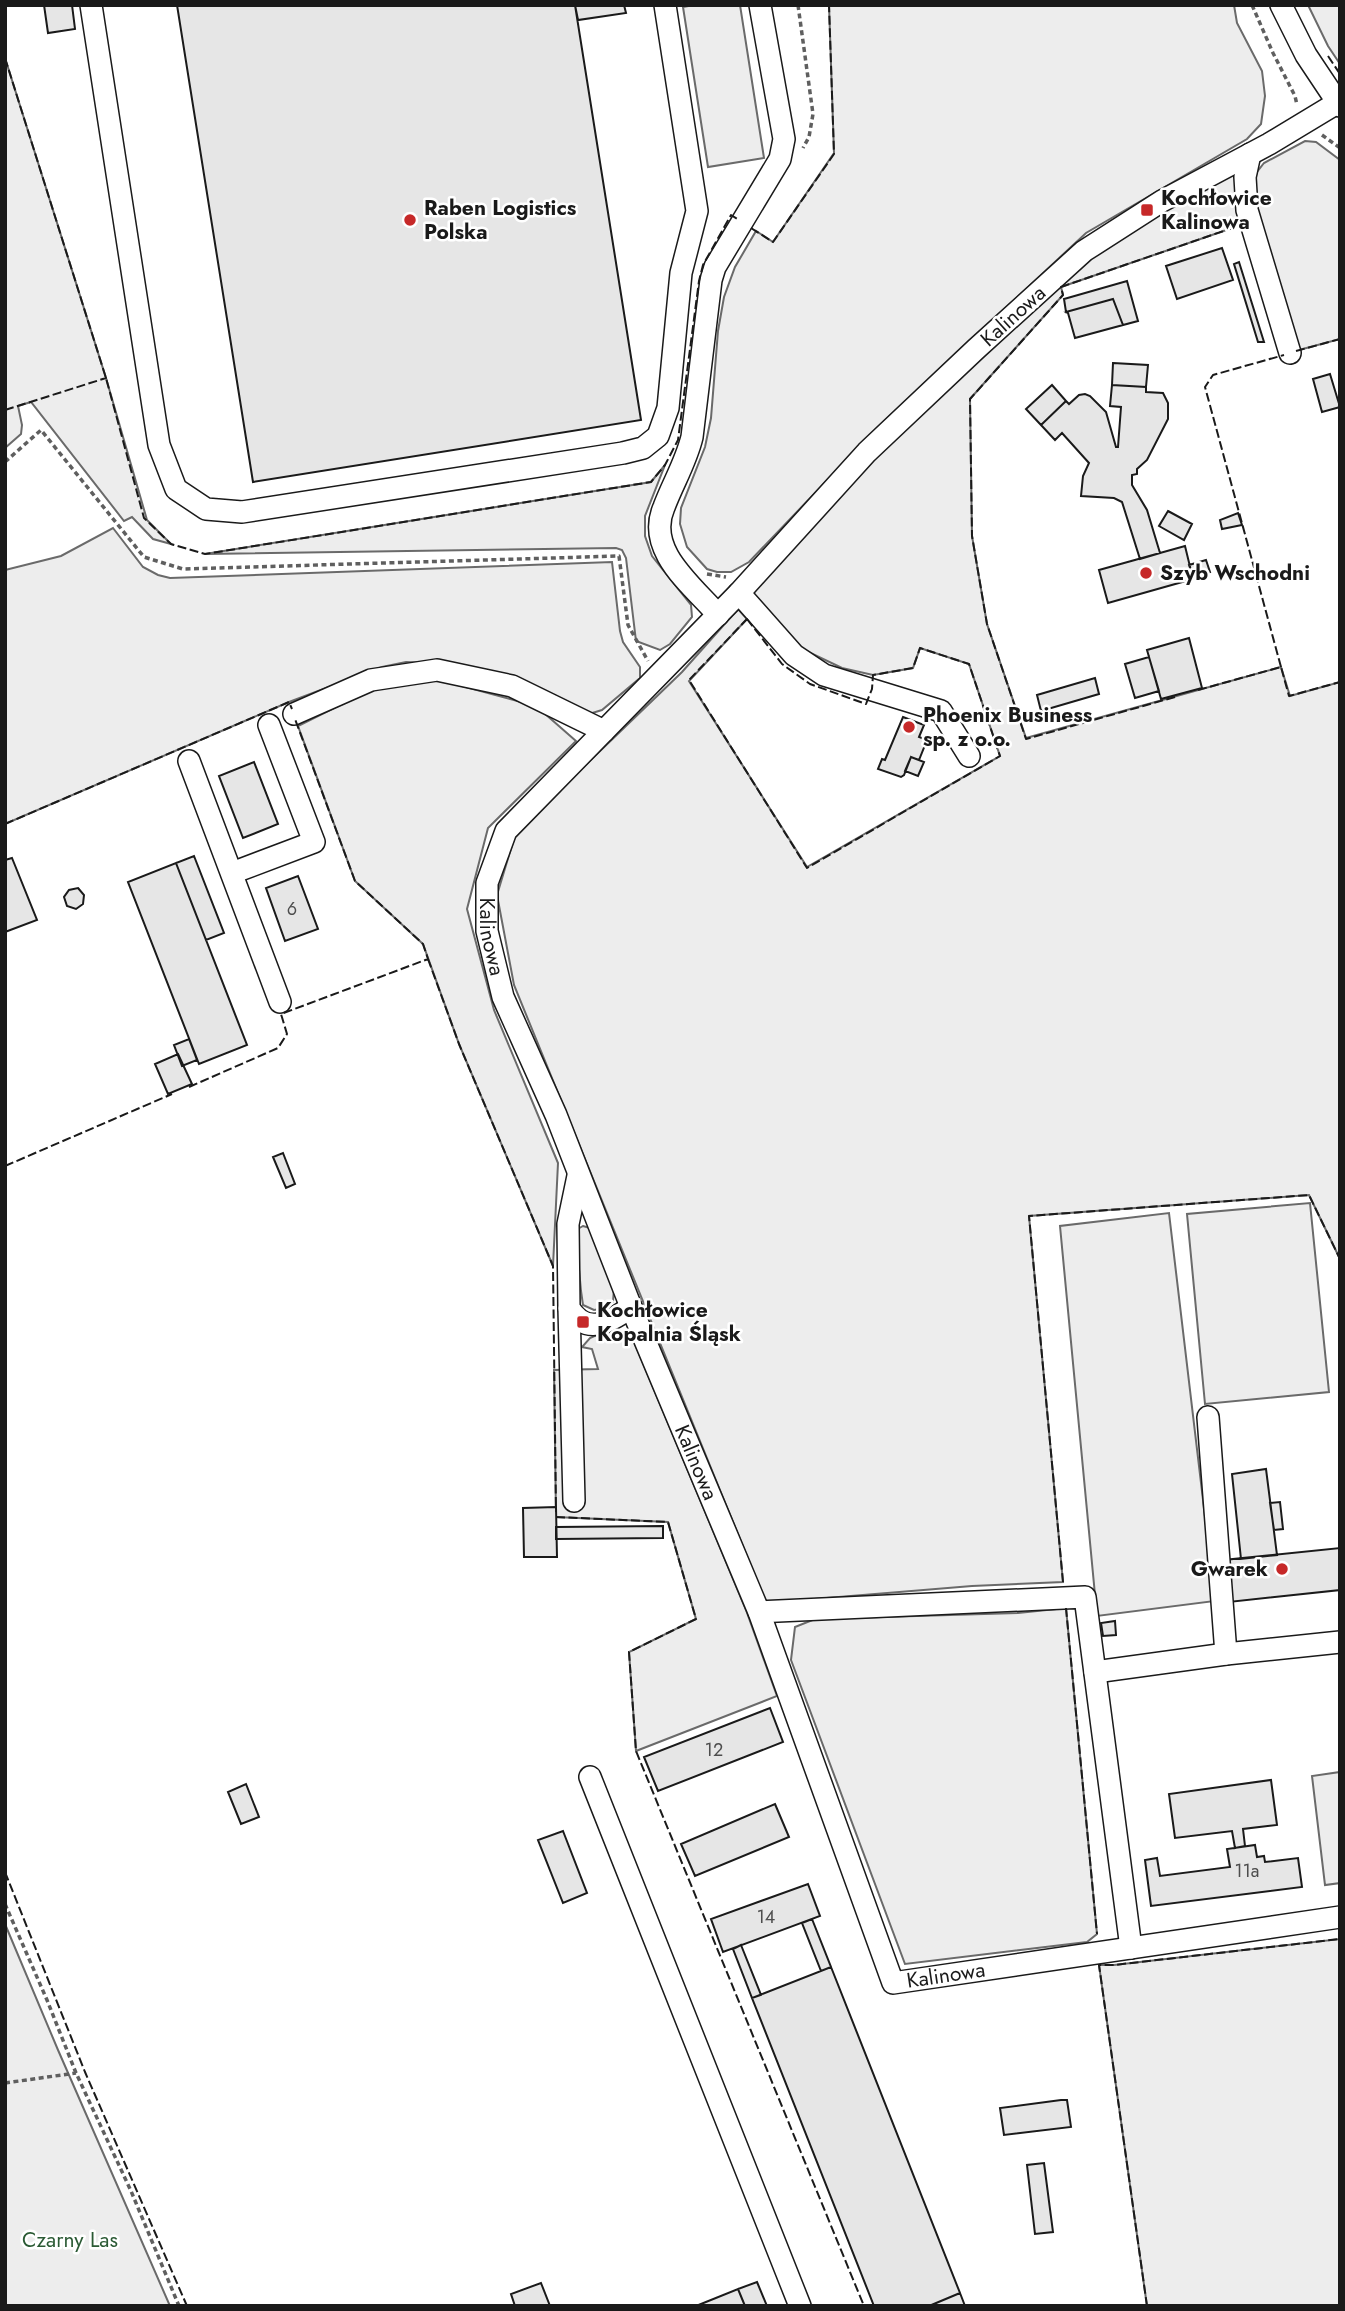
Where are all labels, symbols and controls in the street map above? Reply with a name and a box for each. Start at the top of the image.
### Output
place label: Kochłowice Kalinowa [1161,183,1272,237]
place label: Raben Logistics Polska [424,193,577,247]
marker: Kochłowice Kalinowa [1139,202,1155,218]
marker: Raben Logistics Polska [402,212,418,228]
street label: Kalinowa [974,278,1052,354]
place label: Szyb Wschodni [1160,558,1310,588]
marker: Szyb Wschodni [1138,565,1154,581]
place label: Phoenix Business sp. z o.o. [923,700,1093,754]
marker: Phoenix Business sp. z o.o. [901,719,917,735]
house number: 6 [287,896,297,922]
street label: Kalinowa [472,898,512,979]
place label: Kochłowice Kopalnia Śląsk [597,1295,741,1349]
marker: Kochłowice Kopalnia Śląsk [575,1314,591,1330]
street label: Kalinowa [667,1420,725,1505]
place label: Gwarek [1191,1554,1268,1584]
marker: Gwarek [1274,1561,1290,1577]
house number: 12 [705,1737,723,1763]
house number: 11a [1235,1858,1259,1884]
house number: 14 [757,1904,775,1930]
street label: Kalinowa [905,1955,987,1996]
park label: Czarny Las [22,2225,118,2255]

